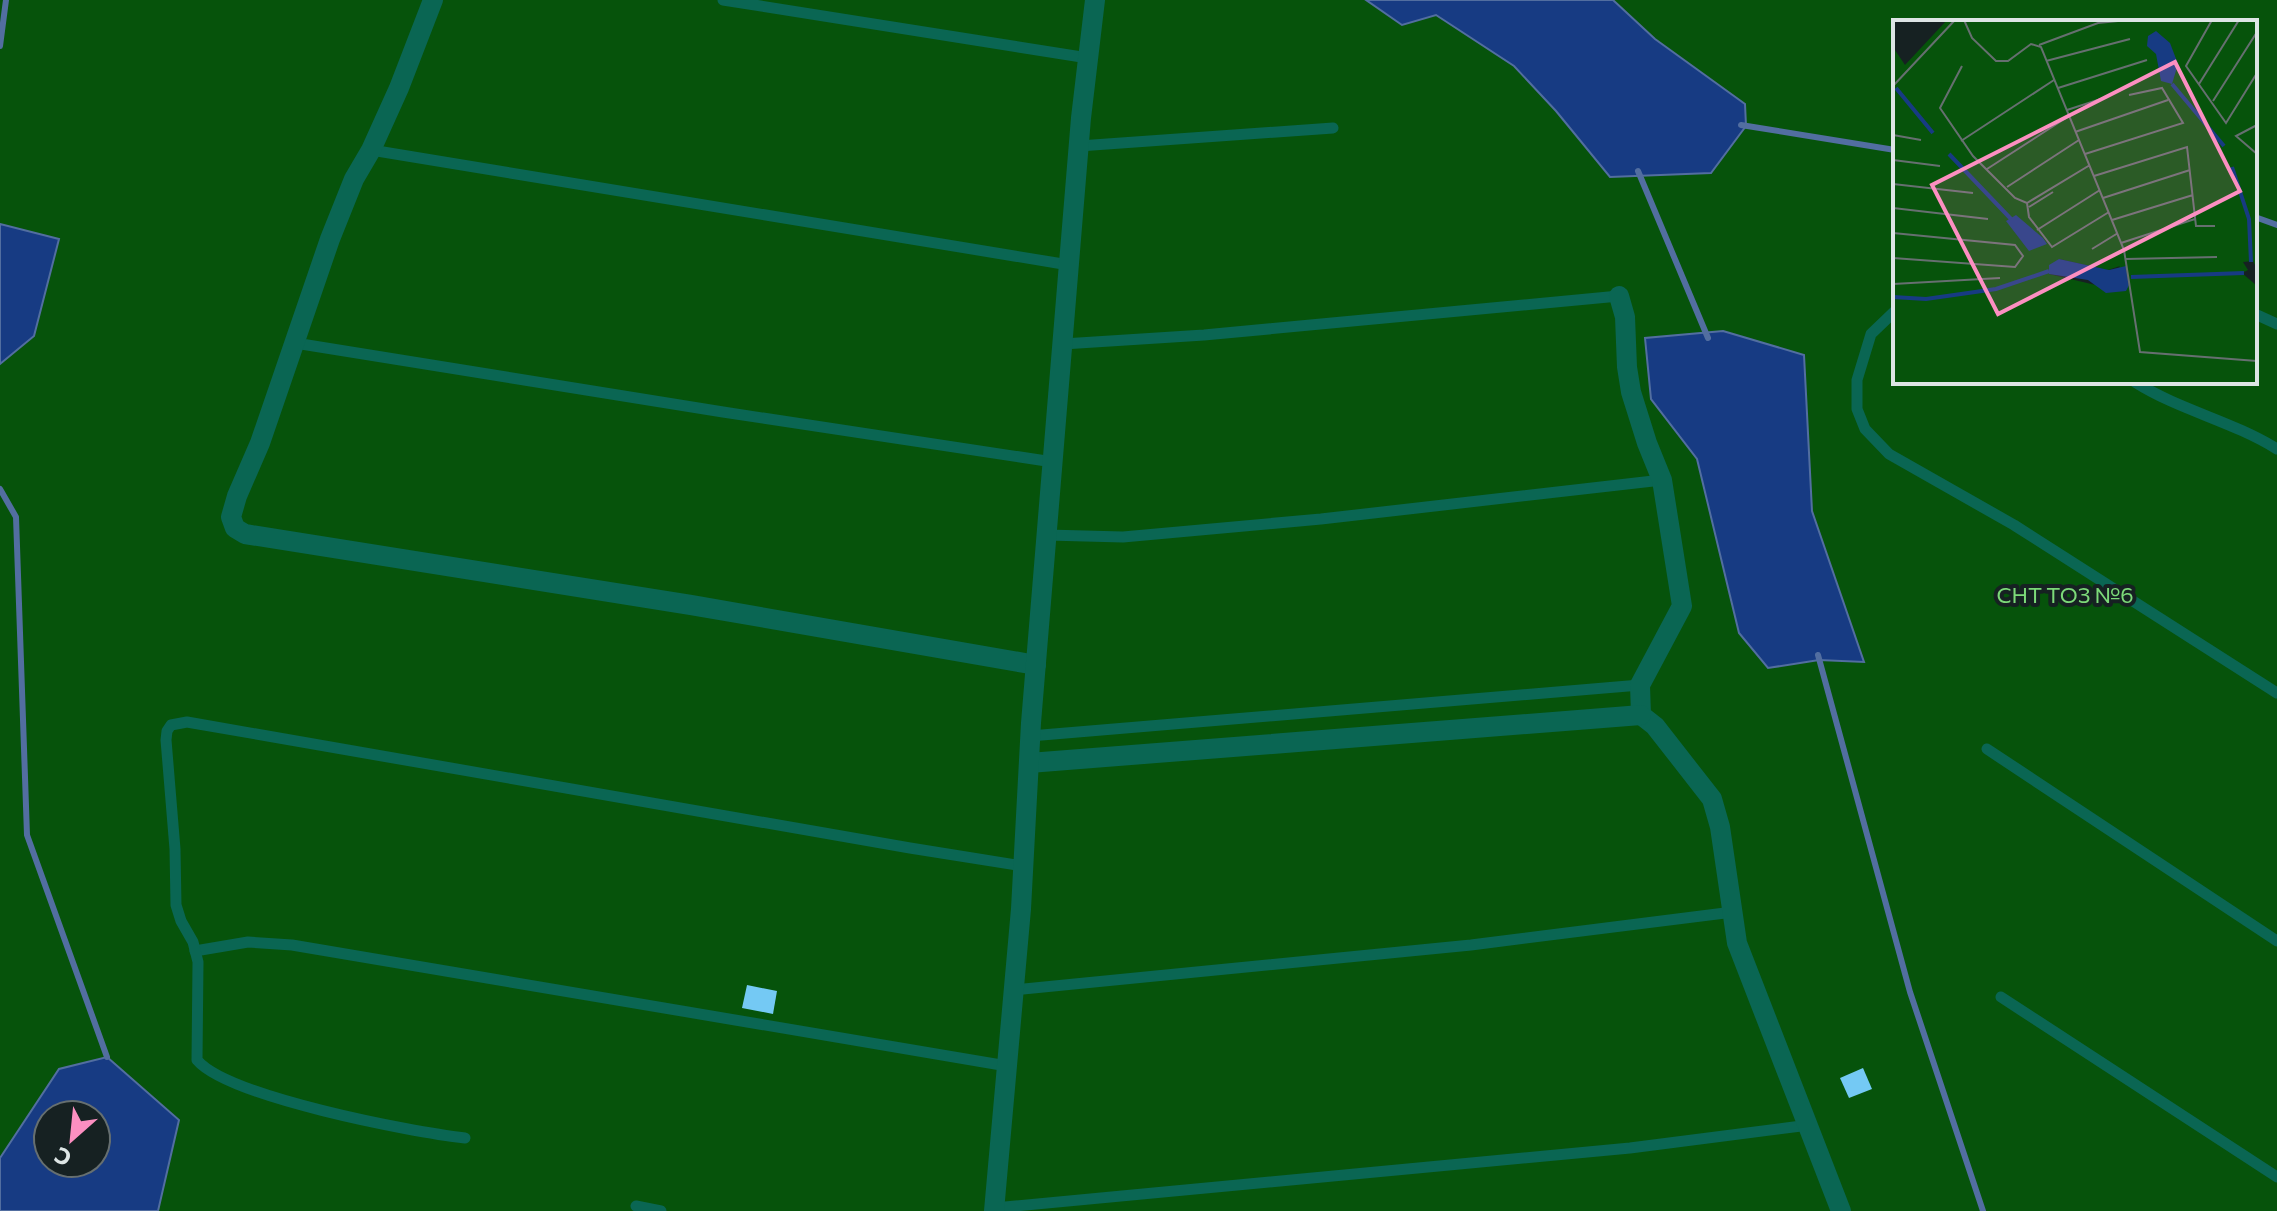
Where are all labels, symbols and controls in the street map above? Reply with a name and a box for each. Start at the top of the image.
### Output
inset map [1893,20,2257,384]
park label: СНТ ТОЗ №6 [1996,581,2134,608]
north arrow [32,1099,112,1179]
text: С [50,1142,76,1173]

